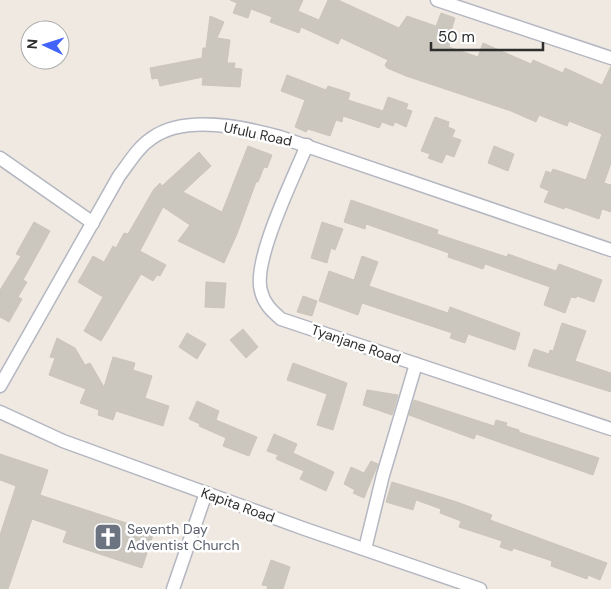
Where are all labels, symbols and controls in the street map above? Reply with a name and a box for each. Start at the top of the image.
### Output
north arrow [20,20,70,70]
scale bar [431,20,544,52]
text: 50 m [438,27,475,47]
text: N [23,38,41,50]
street label: Ufulu Road [222,118,294,150]
street label: Tyanjane Road [309,320,403,368]
street label: Kapita Road [199,483,277,527]
place label: Seventh Day Adventist Church [127,520,240,554]
church icon: Seventh Day Adventist Church [93,522,123,552]

